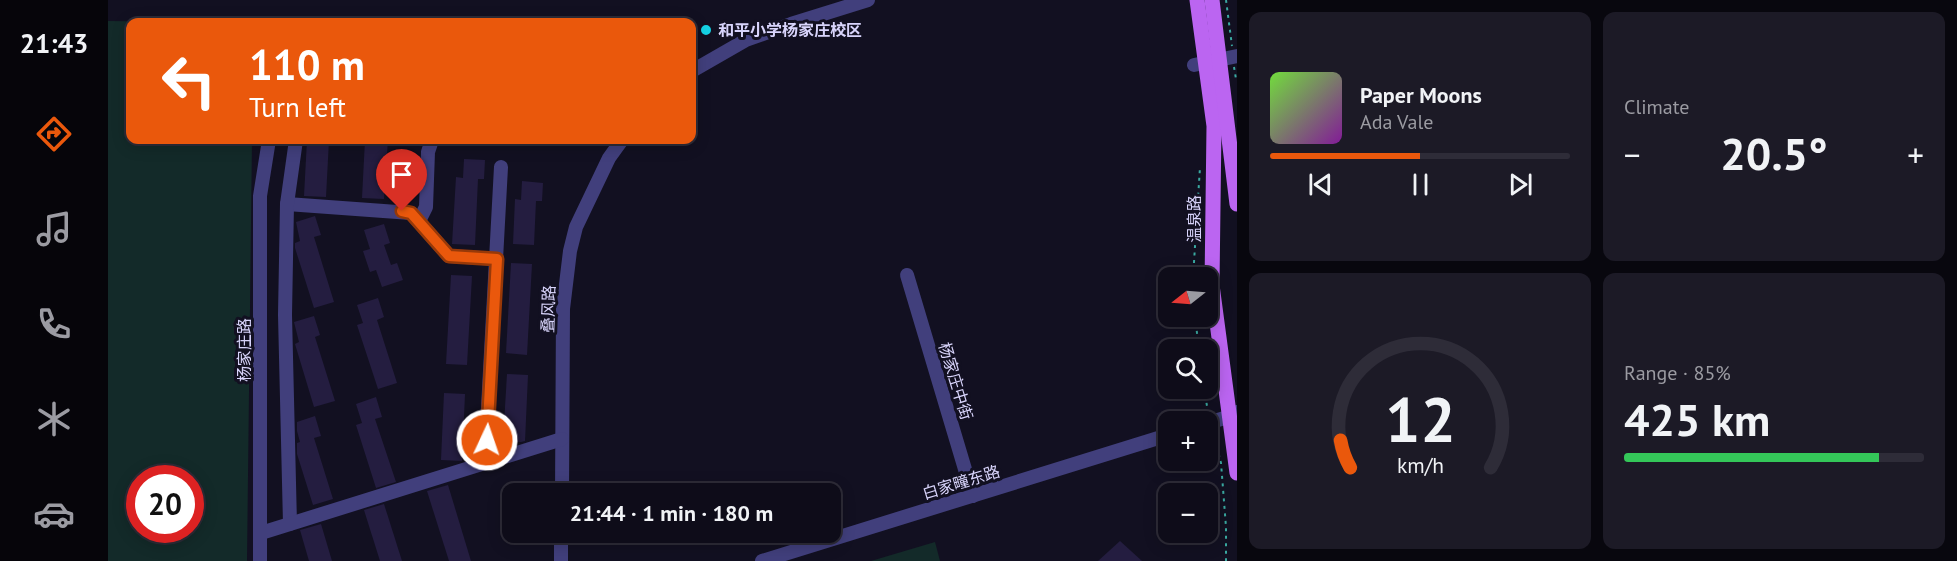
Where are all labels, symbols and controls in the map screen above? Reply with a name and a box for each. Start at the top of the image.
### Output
place label: 和平小学杨家庄校区 [718,20,862,40]
marker: 和平小学杨家庄校区 [699,23,713,37]
text: 21:43 [20,26,88,60]
text: 110 m [249,37,365,92]
icon: left [150,42,228,120]
text: Paper Moons [1360,81,1482,109]
text: Turn left [249,90,346,124]
text: Climate [1624,94,1690,120]
text: Ada Vale [1360,109,1433,135]
icon: directions [33,113,75,155]
text: 20.5° [1720,124,1828,182]
text: − [1624,133,1641,176]
text: + [1907,133,1924,176]
pin [376,149,427,211]
icon: arrive [385,158,418,191]
icon: previous [1304,168,1337,201]
icon: pause [1404,168,1437,201]
icon: next [1504,168,1537,201]
street label: 温泉路 [1184,195,1204,243]
icon: music [33,208,75,250]
north arrow [1158,267,1218,327]
map controls [1158,267,1218,543]
street label: 叠风路 [537,285,559,333]
icon: phone [33,303,75,345]
street label: 杨家庄路 [234,318,254,382]
button: search [1158,339,1218,399]
street label: 杨家庄中街 [935,340,977,422]
text: Range · 85% [1624,360,1731,386]
text: 12 [1385,378,1455,459]
text: 425 km [1624,390,1770,448]
icon: climate [33,398,75,440]
position arrow [455,408,519,472]
button: + [1158,411,1218,471]
text: km/h [1396,451,1443,479]
street label: 白家疃东路 [920,461,1002,503]
speed limit sign: 20 [126,465,204,543]
button: − [1158,483,1218,543]
icon: car [33,493,75,535]
text: 21:44 · 1 min · 180 m [570,499,773,527]

